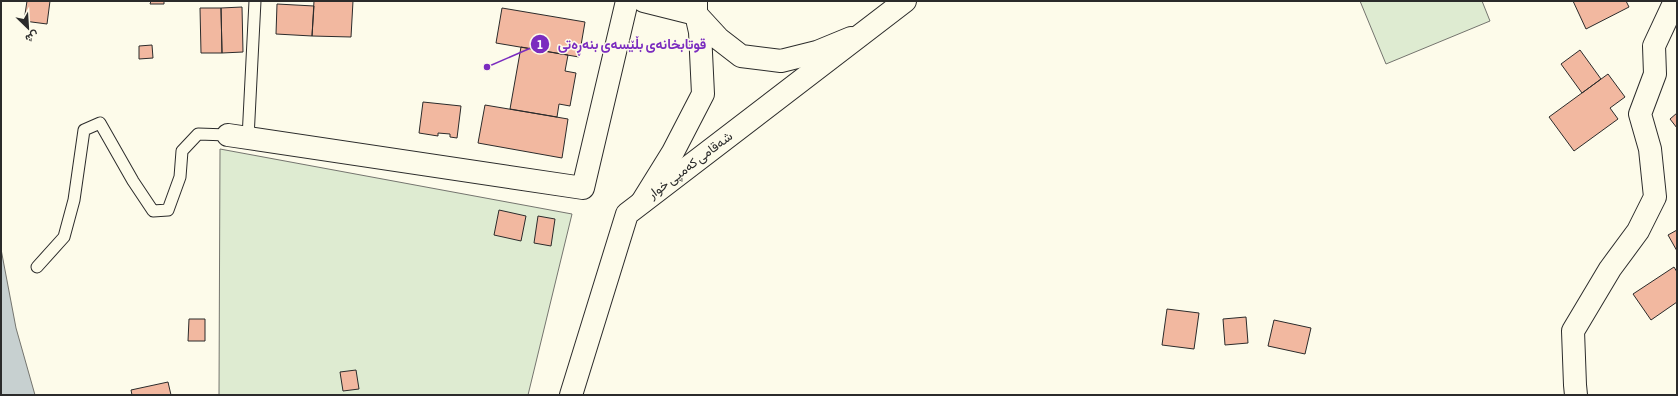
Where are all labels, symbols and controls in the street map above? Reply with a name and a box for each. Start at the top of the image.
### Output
north arrow [8,8,48,48]
text: ش [23,28,41,45]
callout: قوتابخانەی بڵێسەی بنەڕەتی [530,31,715,57]
text: قوتابخانەی بڵێسەی بنەڕەتی [558,35,706,56]
text: 1 [537,38,543,52]
street label: شەقامی کەمپی خوار [644,128,736,204]

